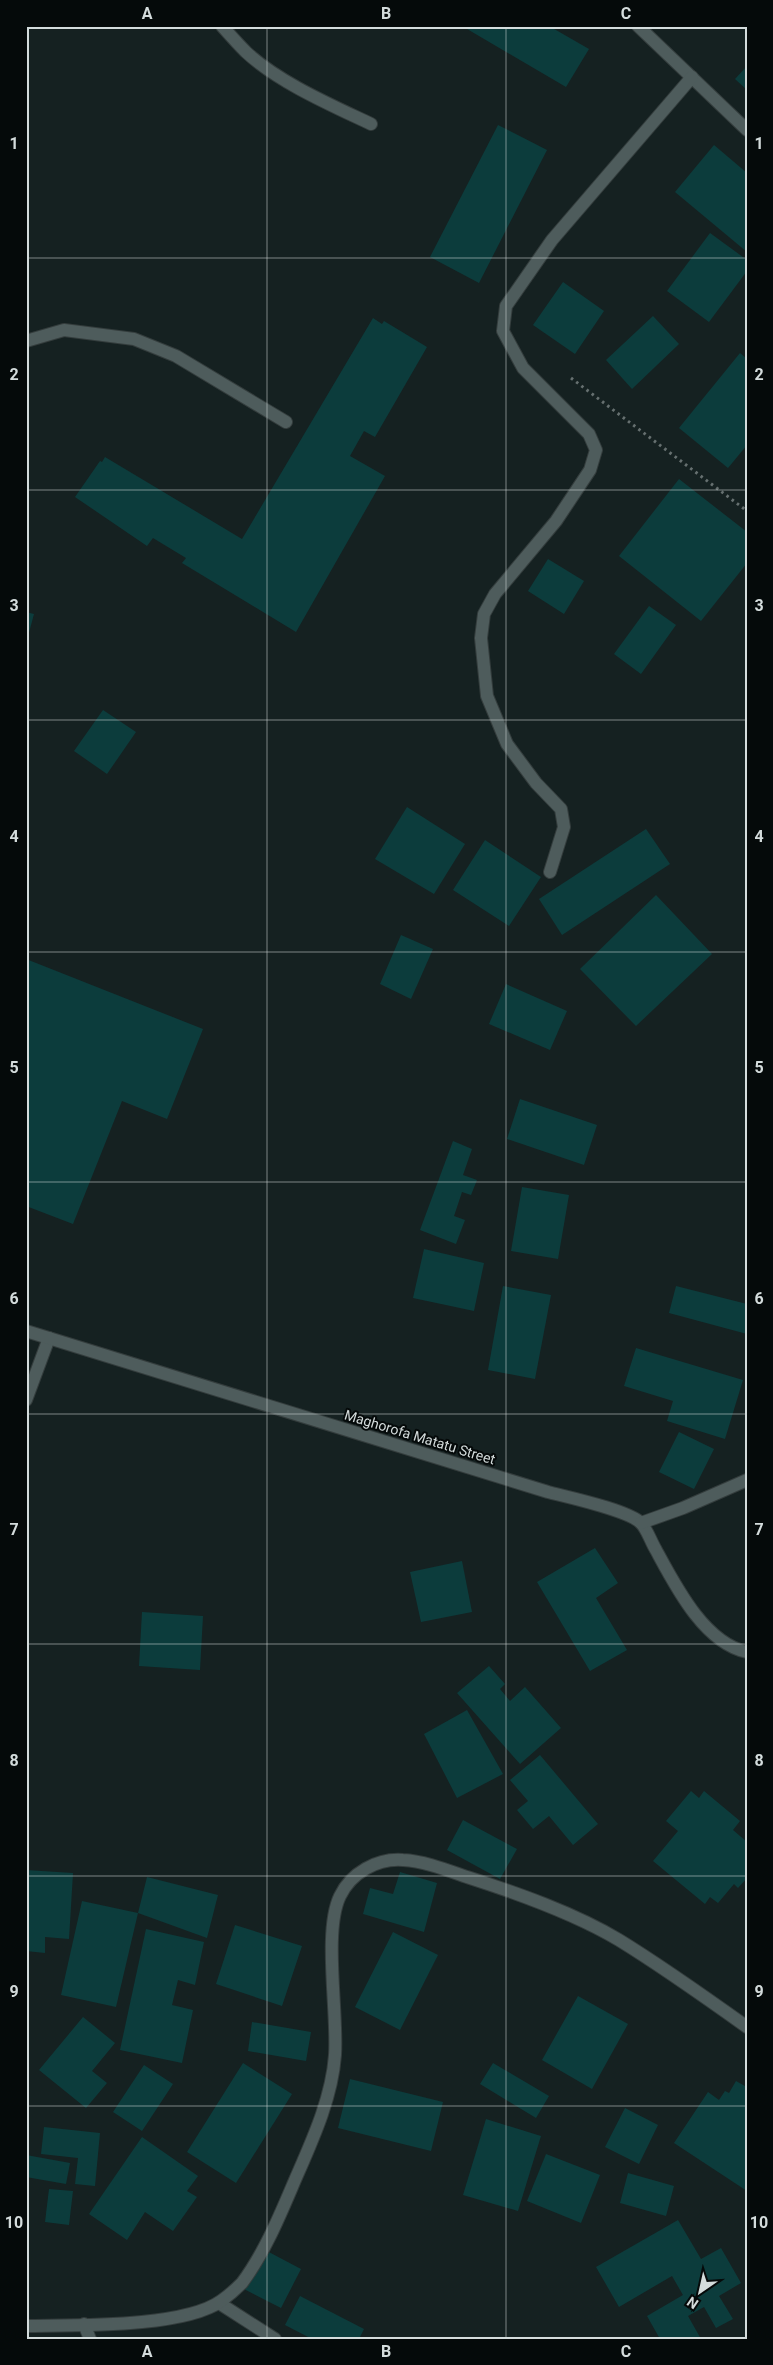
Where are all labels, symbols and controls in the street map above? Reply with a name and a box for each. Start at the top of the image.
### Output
text: A [142,4,153,23]
text: B [381,4,391,23]
text: C [621,4,631,23]
text: 1 [9,134,19,153]
text: 1 [754,134,764,153]
text: 2 [9,365,19,384]
text: 2 [754,365,764,384]
text: 3 [9,596,19,615]
text: 3 [754,596,764,615]
text: 4 [9,827,19,846]
text: 4 [754,827,764,846]
text: 5 [9,1058,19,1077]
text: 5 [754,1058,764,1077]
text: 6 [9,1289,19,1308]
text: 6 [754,1289,764,1308]
street label: Maghorofa Matatu Street [343,1406,498,1468]
text: 7 [9,1520,19,1539]
text: 7 [754,1520,764,1539]
text: 8 [9,1751,19,1770]
text: 8 [754,1751,764,1770]
text: 9 [9,1982,19,2001]
text: 9 [754,1982,764,2001]
text: 10 [5,2213,23,2232]
text: 10 [750,2213,768,2232]
north arrow [676,2268,726,2318]
text: N [684,2293,701,2312]
text: A [142,2342,153,2361]
text: B [381,2342,391,2361]
text: C [621,2342,631,2361]

